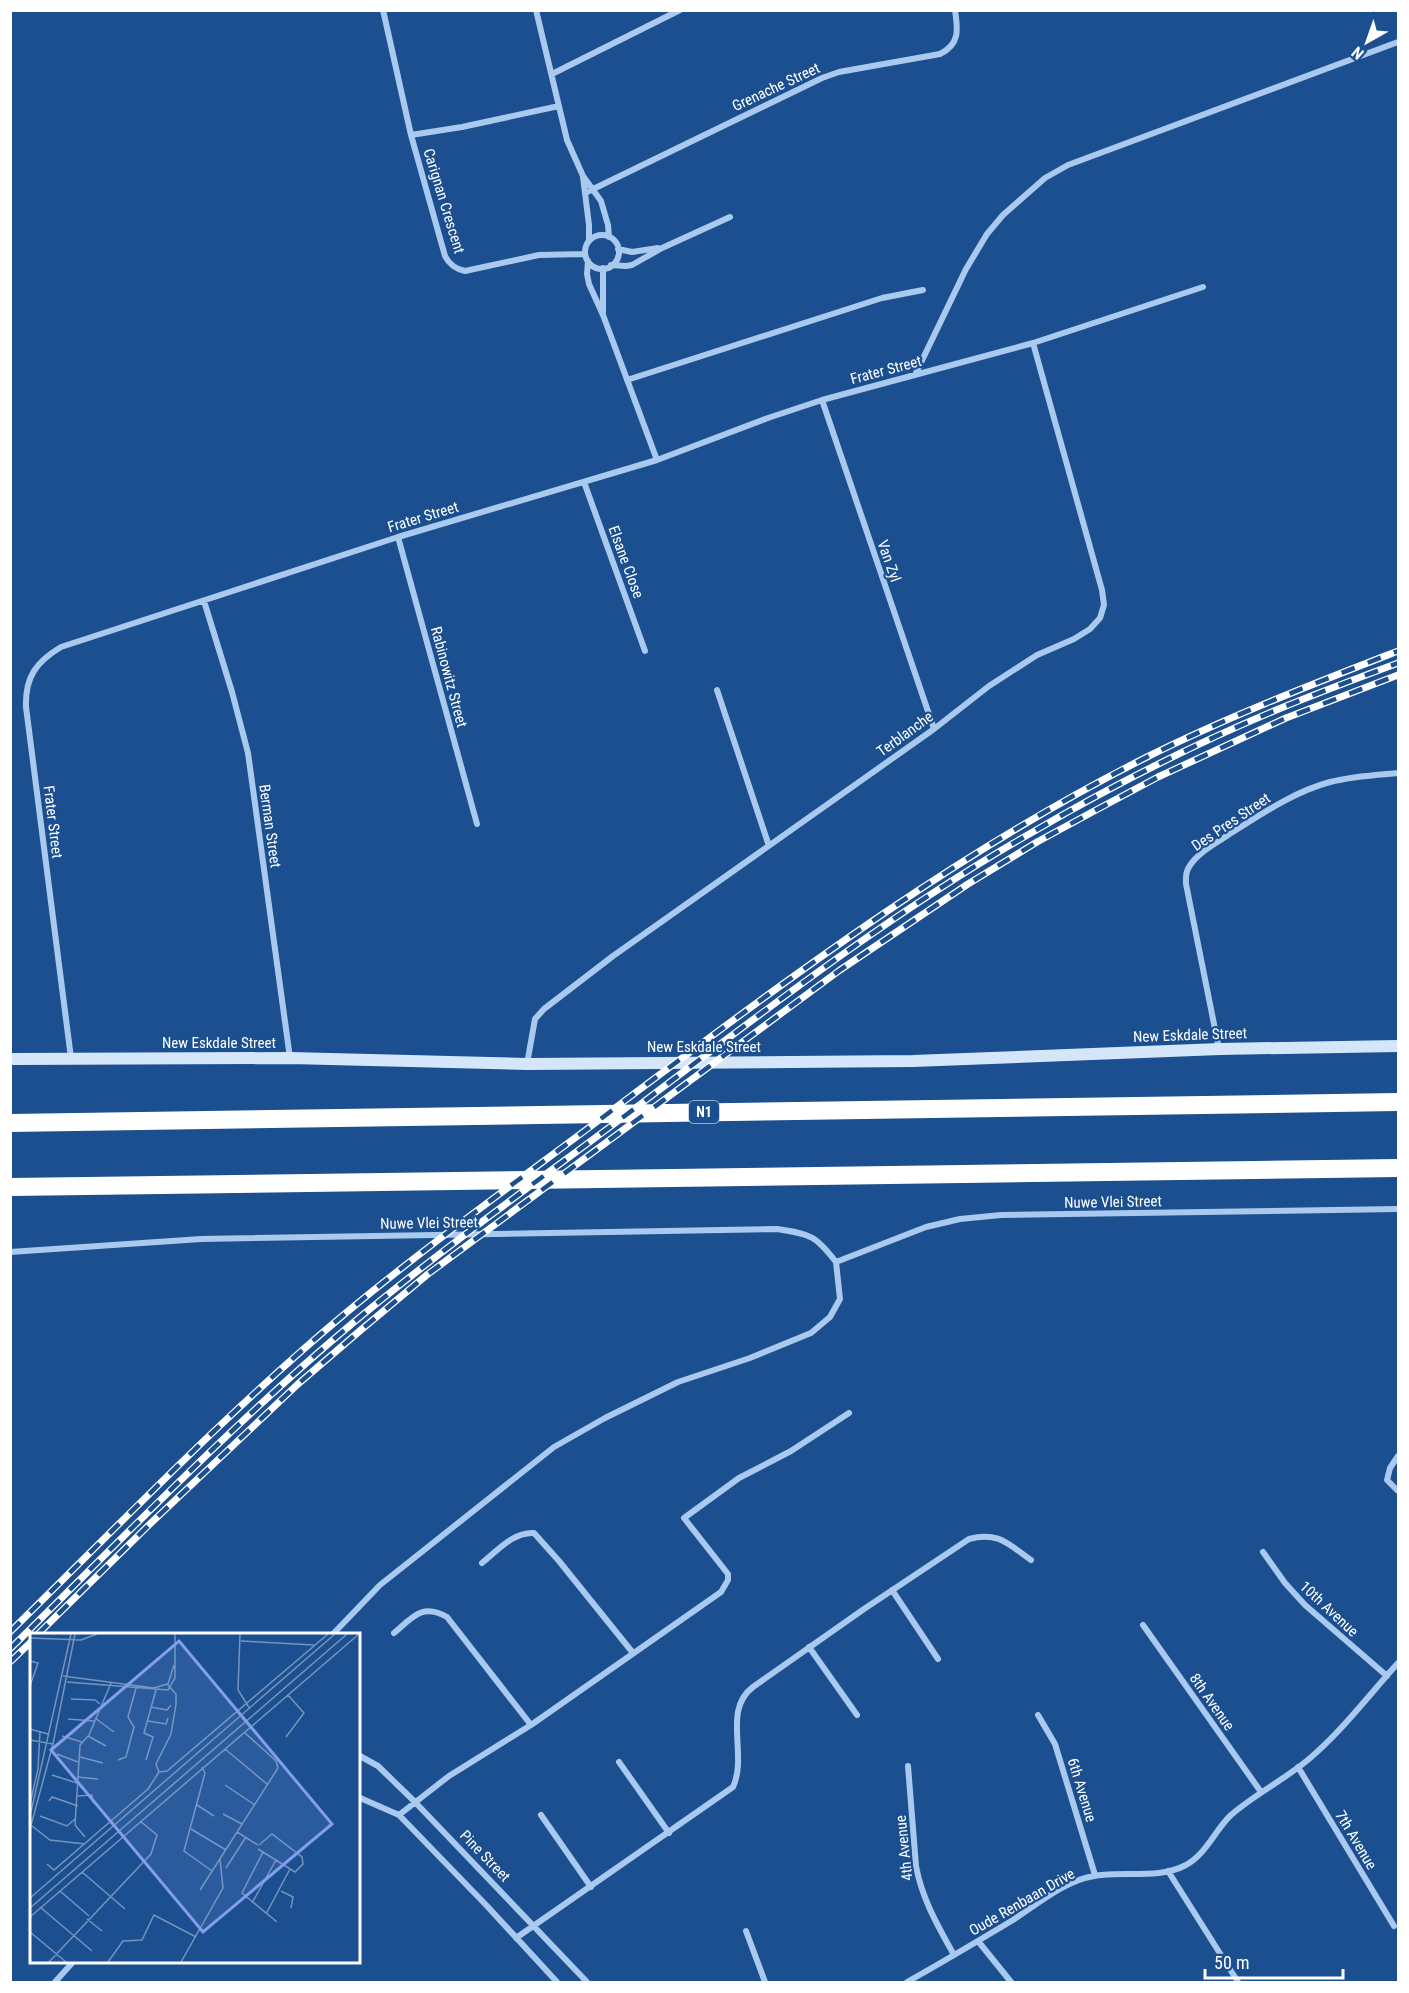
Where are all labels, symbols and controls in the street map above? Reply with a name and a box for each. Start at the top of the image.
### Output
north arrow [1337,12,1397,72]
text: N [1348,43,1368,64]
street label: Grenache Street [729,59,823,115]
street label: Carignan Crescent [419,146,469,256]
street label: Frater Street [848,352,924,388]
street label: Frater Street [385,498,461,536]
street label: Elsane Close [605,523,647,601]
street label: Van Zyl [873,538,905,584]
street label: Rabinowitz Street [427,625,471,729]
street label: Terblanche [873,708,937,760]
street label: Berman Street [255,783,285,869]
street label: Frater Street [40,785,66,859]
street label: Des Pres Street [1188,789,1274,855]
street label: New Eskdale Street [1133,1024,1247,1046]
street label: New Eskdale Street [162,1034,276,1052]
street label: New Eskdale Street [647,1038,761,1056]
road number: N1 [689,1101,719,1123]
street label: Nuwe Vlei Street [1064,1192,1162,1212]
street label: Nuwe Vlei Street [380,1213,478,1233]
street label: 10th Avenue [1296,1577,1362,1641]
inset map [30,1633,360,1963]
street label: 8th Avenue [1186,1670,1238,1734]
street label: 6th Avenue [1064,1756,1100,1824]
street label: 7th Avenue [1331,1807,1381,1873]
street label: 4th Avenue [892,1814,916,1882]
street label: Pine Street [456,1826,514,1886]
street label: Oude Renbaan Drive [966,1864,1078,1940]
scale bar [1205,1942,1343,1980]
text: 50 m [1214,1952,1249,1973]

